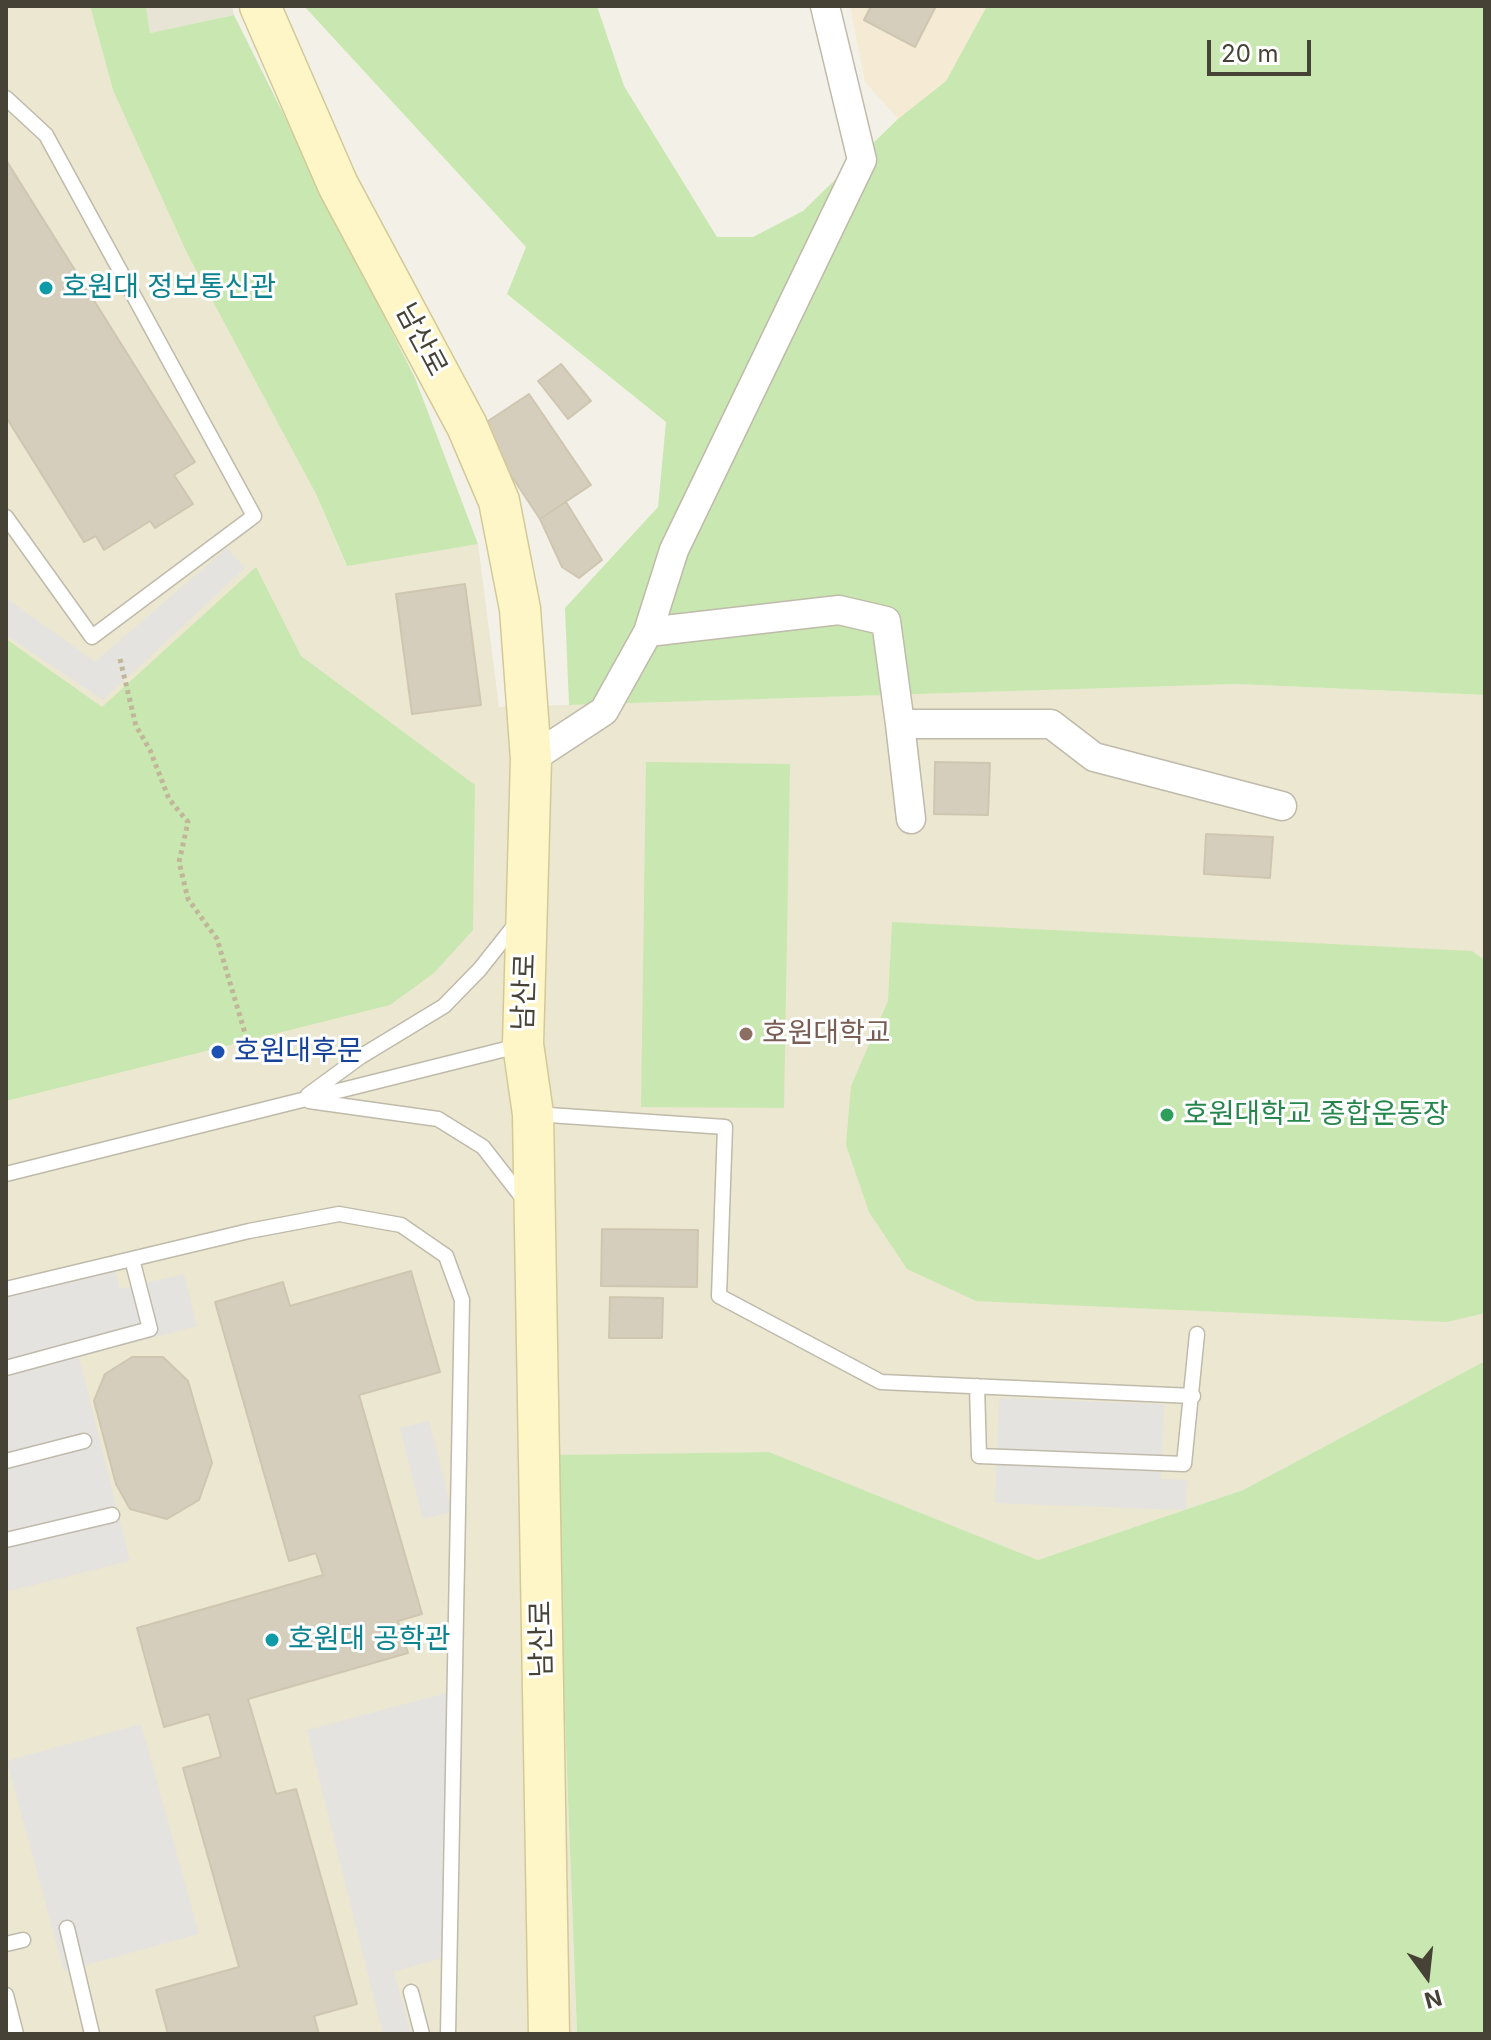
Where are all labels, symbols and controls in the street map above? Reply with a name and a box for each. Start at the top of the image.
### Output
scale bar [1211,24,1315,74]
text: 20 m [1221,39,1279,68]
place label: 호원대 정보통신관 [62,271,276,305]
marker: 호원대 정보통신관 [37,279,55,297]
street label: 남산로 [388,298,454,382]
street label: 남산로 [507,953,543,1031]
place label: 호원대학교 [762,1017,891,1051]
marker: 호원대학교 [737,1025,755,1043]
place label: 호원대후문 [234,1035,363,1069]
marker: 호원대후문 [209,1043,227,1061]
place label: 호원대학교 종합운동장 [1183,1098,1448,1132]
marker: 호원대학교 종합운동장 [1158,1106,1176,1124]
street label: 남산로 [525,1600,559,1678]
place label: 호원대 공학관 [288,1623,450,1657]
marker: 호원대 공학관 [263,1631,281,1649]
north arrow [1387,1936,1467,2016]
text: N [1422,1984,1445,2014]

